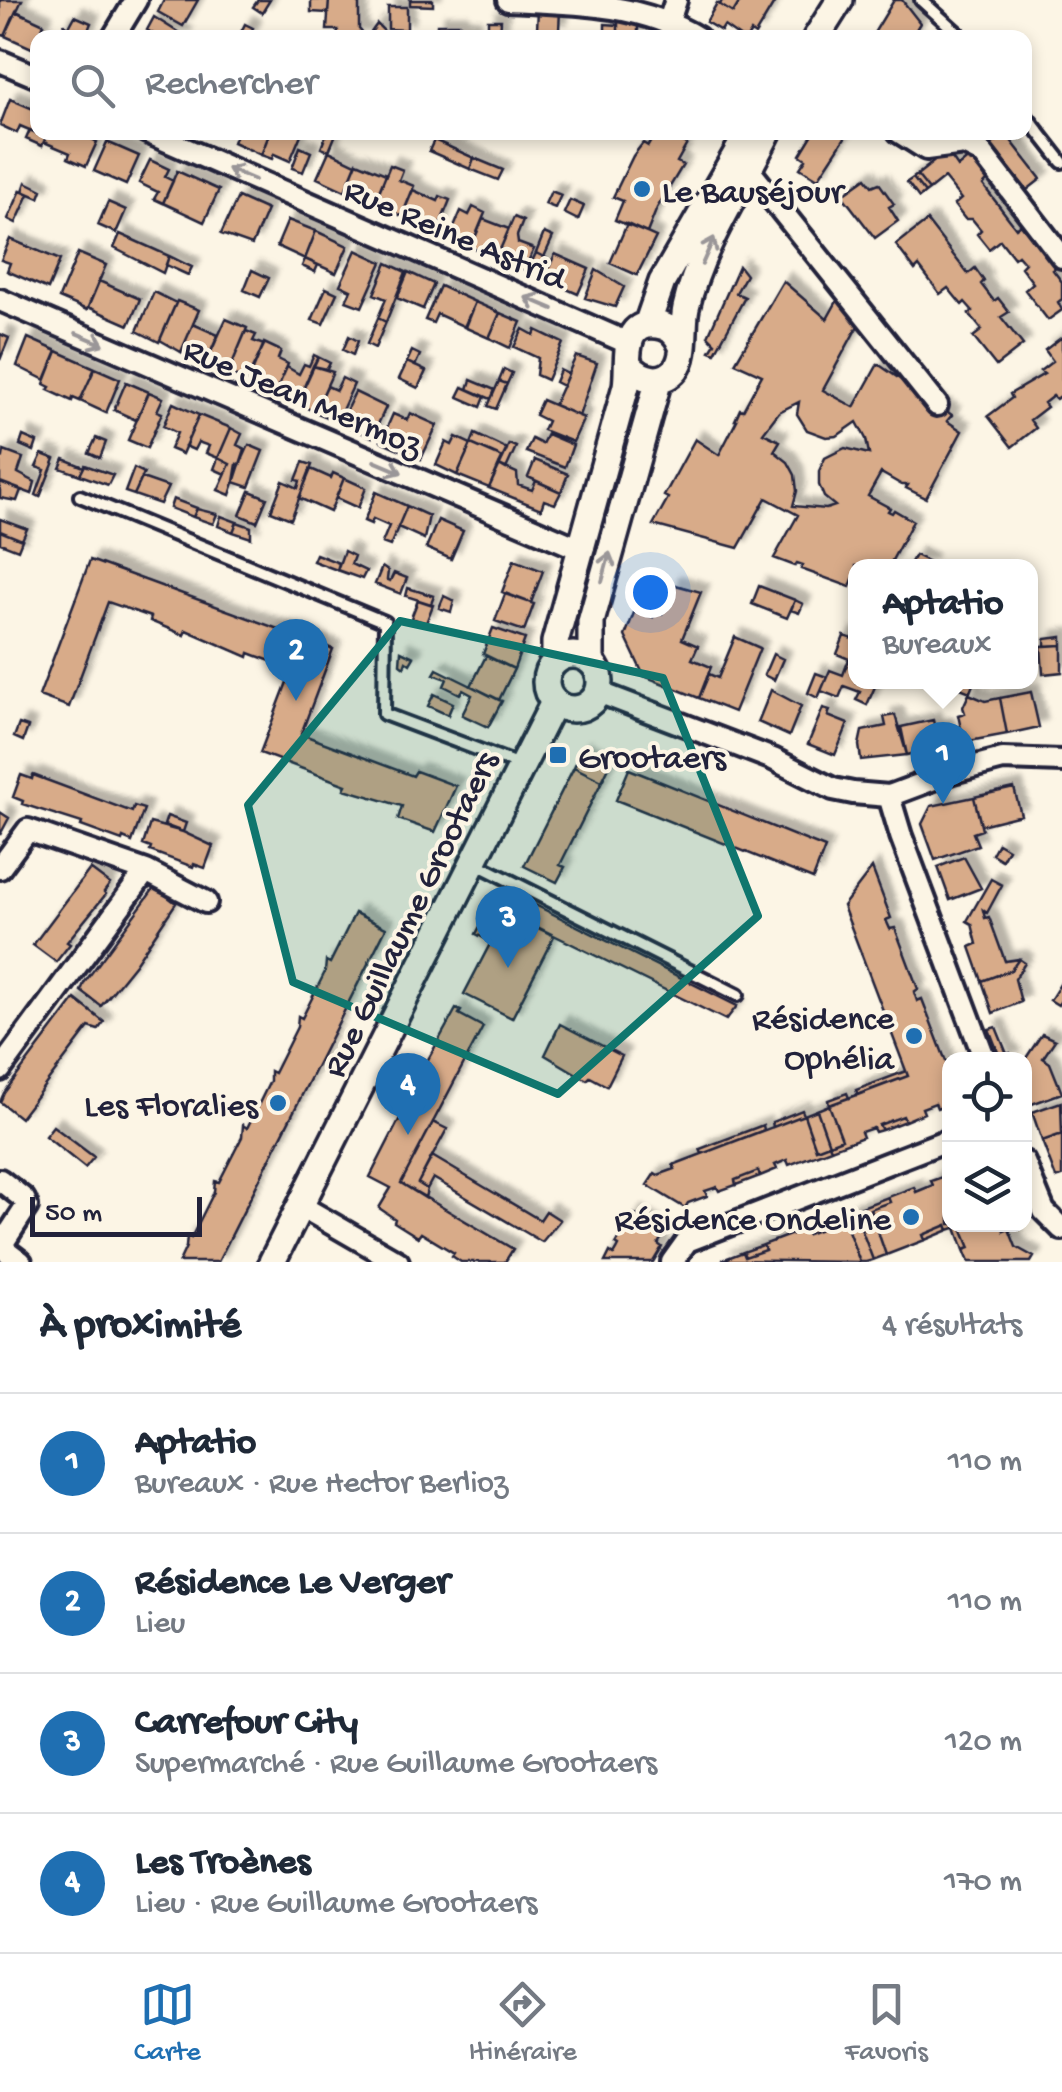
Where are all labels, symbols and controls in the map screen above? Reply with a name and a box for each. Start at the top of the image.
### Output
search box [30,30,1032,140]
icon: search [65,58,120,113]
text: Rechercher [145,63,317,107]
one-way arrow [226,164,256,182]
street label: Rue Reine Astrid [337,172,573,303]
place label: Le Bauséjour [662,174,846,215]
marker: Le Bauséjour [631,178,653,200]
one-way arrow [700,236,718,267]
one-way arrow [524,293,555,311]
one-way arrow [74,331,105,349]
street label: Rue Jean Mermoz [176,331,429,469]
one-way arrow [372,459,403,477]
one-way arrow [597,551,616,583]
popup [848,559,1038,689]
your location [625,567,676,618]
text: Aptatio [882,583,1004,627]
pin: 2 [264,618,328,701]
text: Bureaux [882,627,991,665]
pin: 1 [910,722,976,804]
place label: Grootaers [578,740,727,781]
marker: Grootaers [547,744,569,766]
street label: Rue Guillaume Grootaers [316,745,510,1085]
pin: 3 [476,886,540,968]
place label: Résidence Ophélia [752,1001,896,1082]
marker: Résidence Ophélia [903,1025,925,1047]
pin: 4 [376,1052,440,1135]
map controls [942,1052,1032,1232]
button: locate [942,1052,1032,1142]
place label: Les Floralies [84,1088,259,1129]
marker: Les Floralies [267,1092,289,1114]
button: layers [942,1142,1032,1232]
scale bar [30,1192,202,1236]
text: 50 m [45,1198,102,1231]
place label: Résidence Ondeline [614,1202,892,1243]
marker: Résidence Ondeline [900,1206,922,1228]
text: À proximité [40,1303,241,1352]
text: 4 résultats [882,1308,1022,1346]
text: Aptatio [135,1422,256,1466]
text: 1 [66,1444,79,1482]
text: 110 m [948,1444,1022,1482]
text: Bureaux · Rue Hector Berlioz [135,1466,508,1504]
text: Résidence Le Verger [135,1562,450,1606]
text: 2 [65,1584,80,1622]
text: 110 m [948,1584,1022,1622]
text: Lieu [135,1606,185,1644]
text: Carrefour City [135,1702,358,1746]
text: 3 [64,1724,81,1762]
text: 120 m [945,1724,1022,1762]
text: Supermarché · Rue Guillaume Grootaers [135,1746,657,1784]
text: Les Troènes [135,1842,311,1886]
text: 4 [65,1864,80,1902]
text: 170 m [944,1864,1022,1902]
text: Lieu · Rue Guillaume Grootaers [135,1886,537,1924]
tab: Carte [134,1977,201,2070]
tab: Itinéraire [469,1977,577,2070]
tab: Favoris [845,1977,928,2070]

